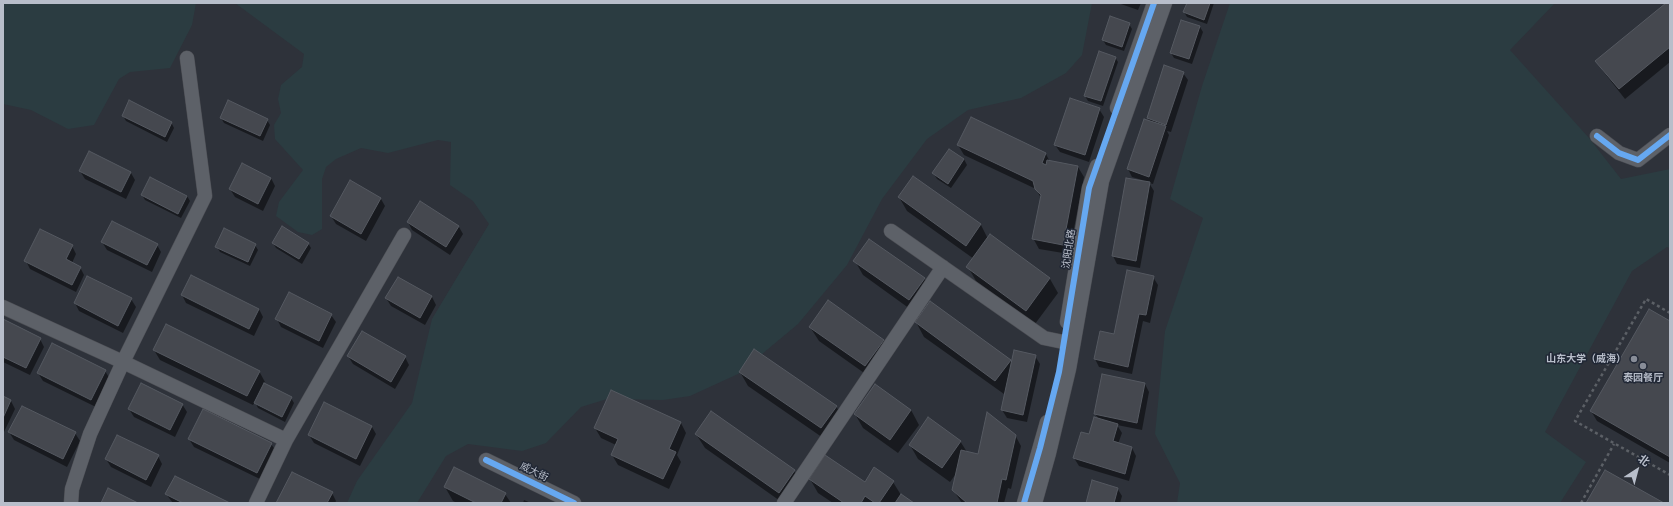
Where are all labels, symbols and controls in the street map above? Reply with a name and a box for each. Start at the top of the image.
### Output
street label: 沈阳北路 [1060,228,1078,270]
place label: 山东大学（威海） [1546,353,1626,365]
marker: 山东大学（威海） [1629,354,1639,364]
marker: 泰园餐厅 [1638,361,1648,371]
place label: 泰园餐厅 [1623,372,1663,384]
north arrow [1617,450,1657,490]
text: 北 [1635,451,1653,469]
street label: 威大街 [518,460,550,484]

